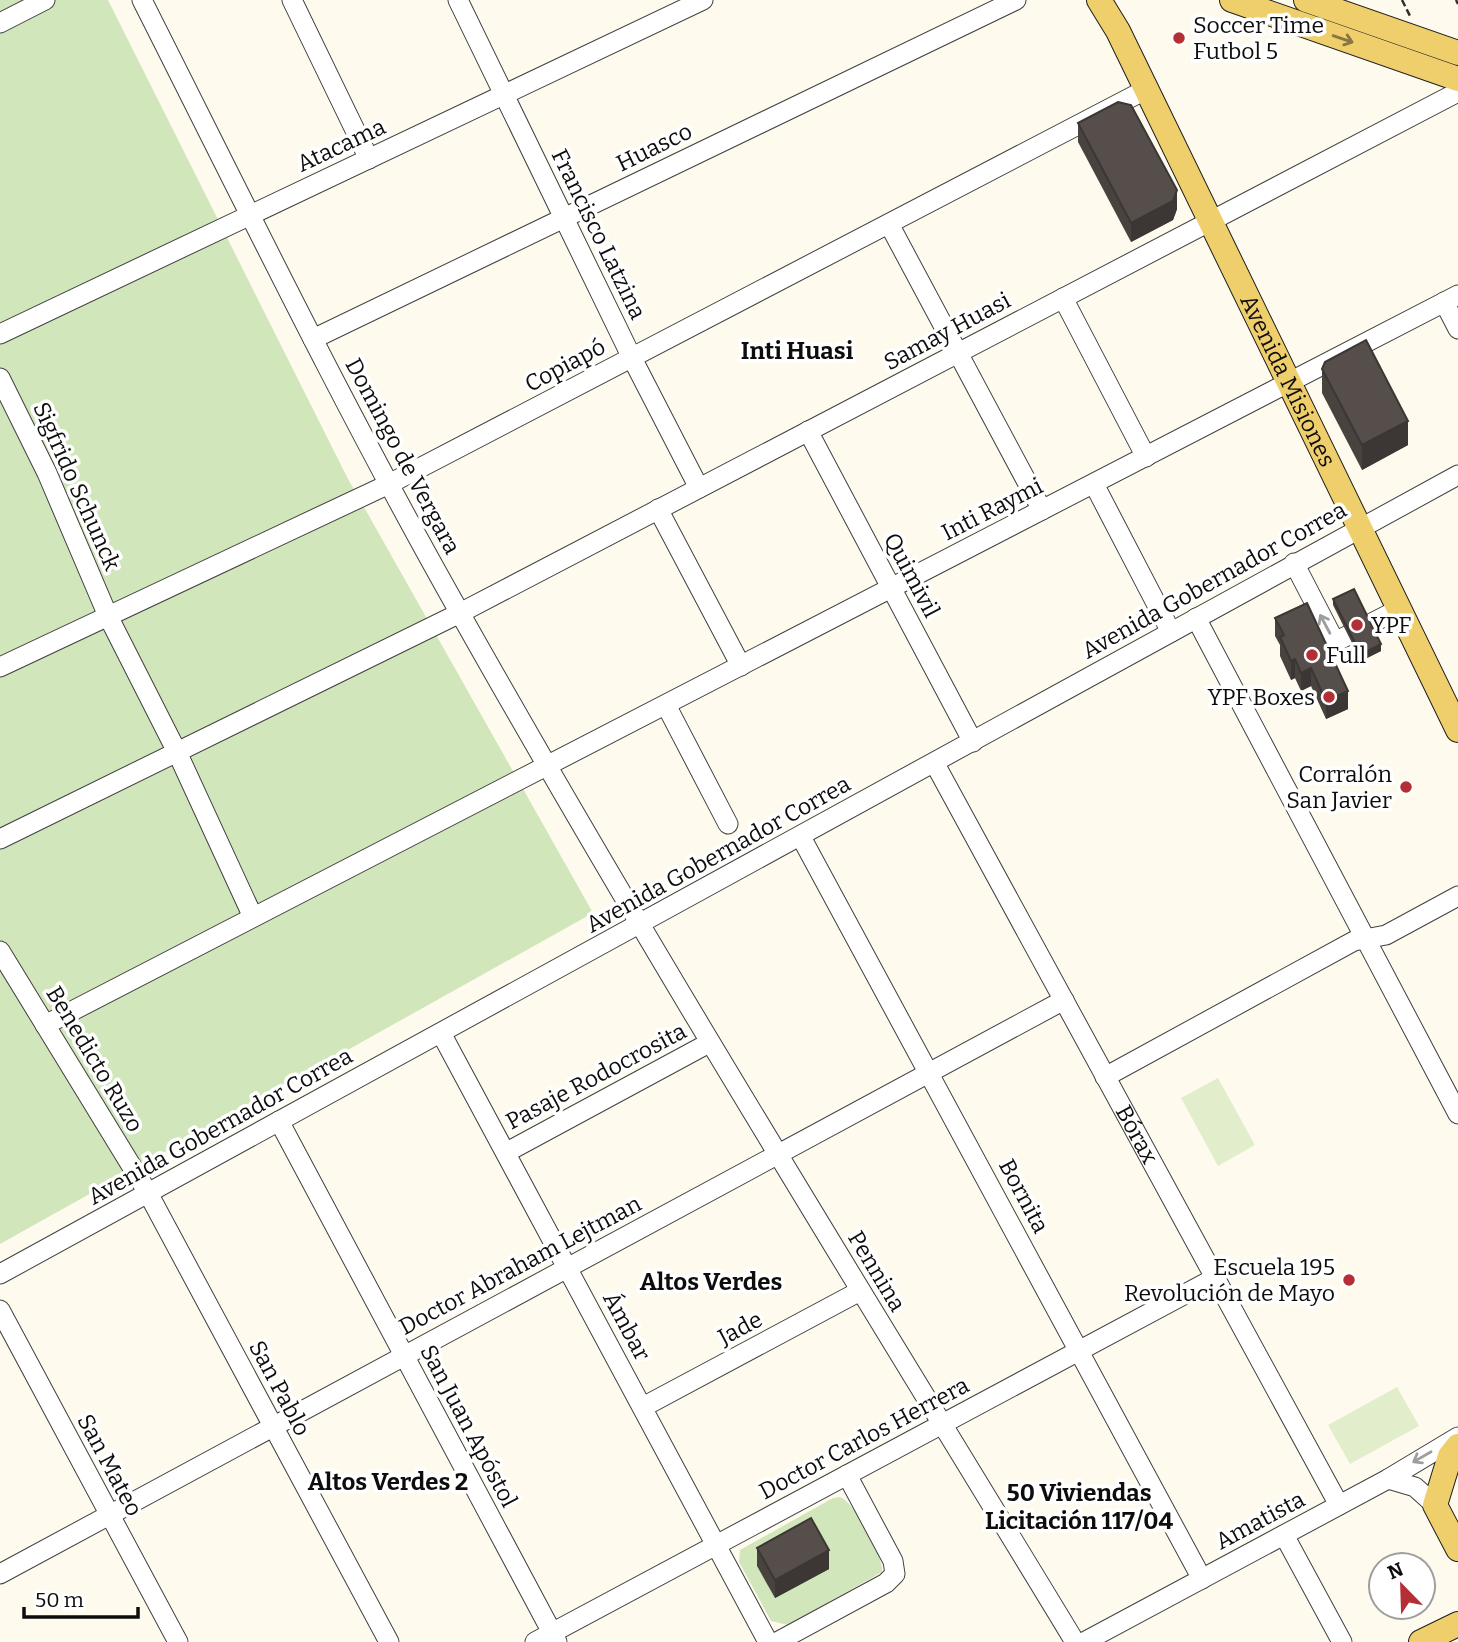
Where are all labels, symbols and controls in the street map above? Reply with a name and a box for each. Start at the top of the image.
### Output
place label: Soccer Time Futbol 5 [1193,11,1324,65]
marker: Soccer Time Futbol 5 [1171,30,1187,46]
one-way arrow [1332,34,1354,46]
street label: Atacama [292,112,390,178]
street label: Huasco [612,117,696,177]
street label: Francisco Latzina [546,144,653,324]
street label: Samay Huasi [879,286,1015,376]
street label: Avenida Misiones [1234,290,1342,471]
street label: Copiapó [520,332,610,398]
district label: Inti Huasi [741,337,854,365]
street label: Domingo de Vergara [339,353,467,559]
street label: Sigfrido Schunck [27,397,127,575]
street label: Inti Raymi [937,472,1047,546]
street label: Avenida Gobernador Correa [1077,495,1352,665]
street label: Quimivil [878,528,946,623]
place label: YPF [1371,611,1411,639]
one-way arrow [1318,614,1332,635]
marker: YPF [1349,617,1365,633]
place label: Full [1326,641,1367,669]
marker: Full [1304,647,1320,663]
place label: YPF Boxes [1208,683,1315,711]
marker: YPF Boxes [1321,689,1337,705]
place label: Corralón San Javier [1286,760,1392,814]
street label: Avenida Gobernador Correa [581,769,856,939]
marker: Corralón San Javier [1398,779,1414,795]
street label: Benedicto Ruzo [40,981,150,1137]
street label: Pasaje Rodocrosita [501,1016,691,1135]
street label: Avenida Gobernador Correa [83,1041,358,1211]
street label: Bórax [1110,1100,1164,1169]
street label: Bornita [993,1154,1055,1238]
street label: Doctor Abraham Lejtman [394,1189,646,1341]
street label: Pennina [842,1226,912,1317]
place label: Escuela 195 Revolución de Mayo [1124,1253,1335,1307]
district label: Altos Verdes [640,1268,782,1296]
marker: Escuela 195 Revolución de Mayo [1341,1272,1357,1288]
street label: Ámbar [597,1287,657,1365]
street label: Jade [712,1305,767,1352]
street label: San Pablo [243,1336,317,1440]
street label: San Juan Apóstol [414,1340,524,1512]
street label: Doctor Carlos Herrera [754,1371,974,1505]
street label: San Mateo [71,1409,149,1521]
one-way arrow [1413,1451,1433,1465]
district label: Altos Verdes 2 [308,1468,468,1496]
district label: 50 Viviendas Licitación 117/04 [985,1479,1173,1535]
street label: Amatista [1211,1485,1310,1555]
north arrow [1367,1551,1437,1621]
text: N [1384,1557,1407,1584]
scale bar [24,1576,138,1620]
text: 50 m [35,1587,84,1613]

